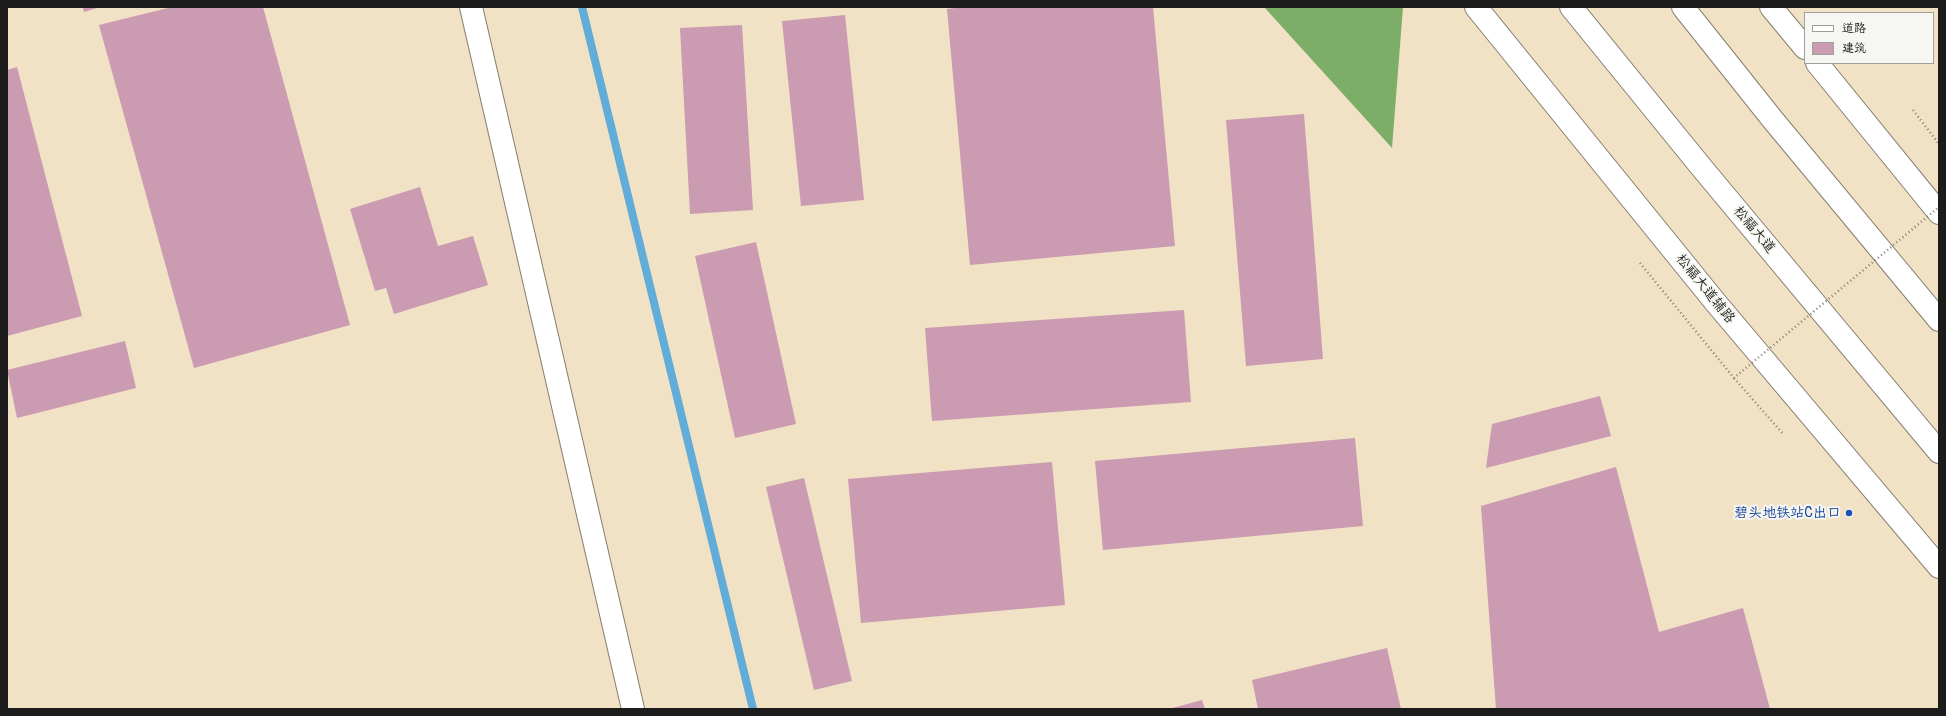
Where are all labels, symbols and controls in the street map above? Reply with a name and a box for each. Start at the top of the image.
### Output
legend [1804,12,1934,64]
text: 道路 [1842,21,1866,36]
text: 建筑 [1842,41,1866,56]
street label: 松福大道 [1730,203,1778,257]
street label: 松福大道辅路 [1672,251,1738,327]
place label: 碧头地铁站C出口 [1734,505,1841,521]
marker: 碧头地铁站C出口 [1844,508,1854,518]

